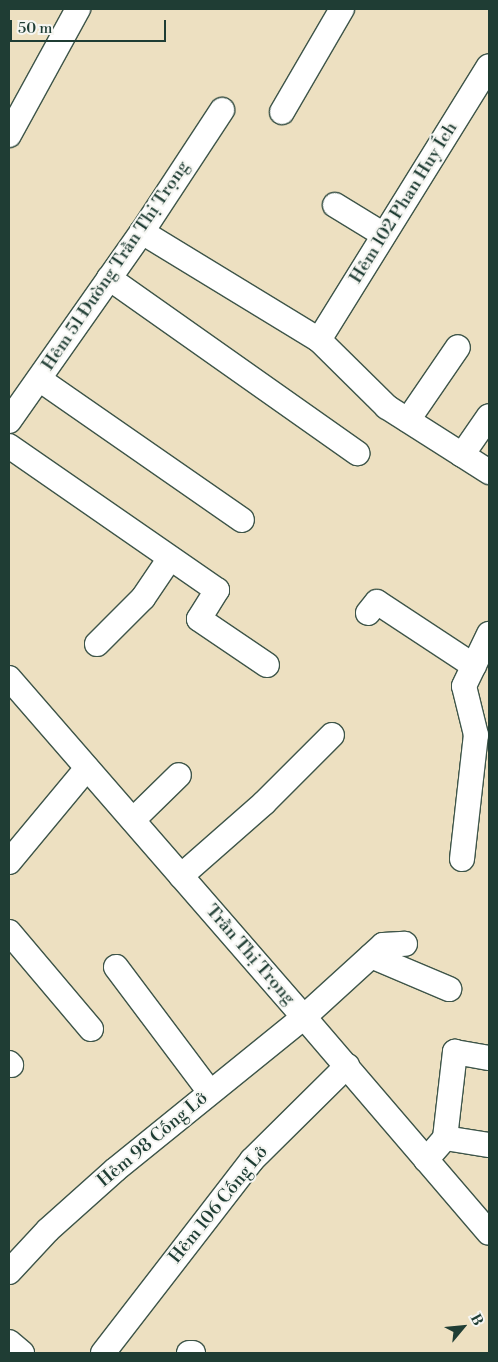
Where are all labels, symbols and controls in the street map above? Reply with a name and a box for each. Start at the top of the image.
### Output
scale bar [12,10,169,42]
text: 50 m [18,19,52,38]
street label: Hẻm 102 Phan Huy Ích [346,118,462,288]
street label: Hẻm 51 Đường Trần Thị Trọng [38,157,194,375]
street label: Trần Thị Trọng [201,901,299,1009]
street label: Hẻm 98 Cống Lở [94,1088,212,1192]
street label: Hẻm 106 Cống Lở [165,1142,273,1268]
north arrow [438,1302,488,1352]
text: B [466,1311,487,1329]

